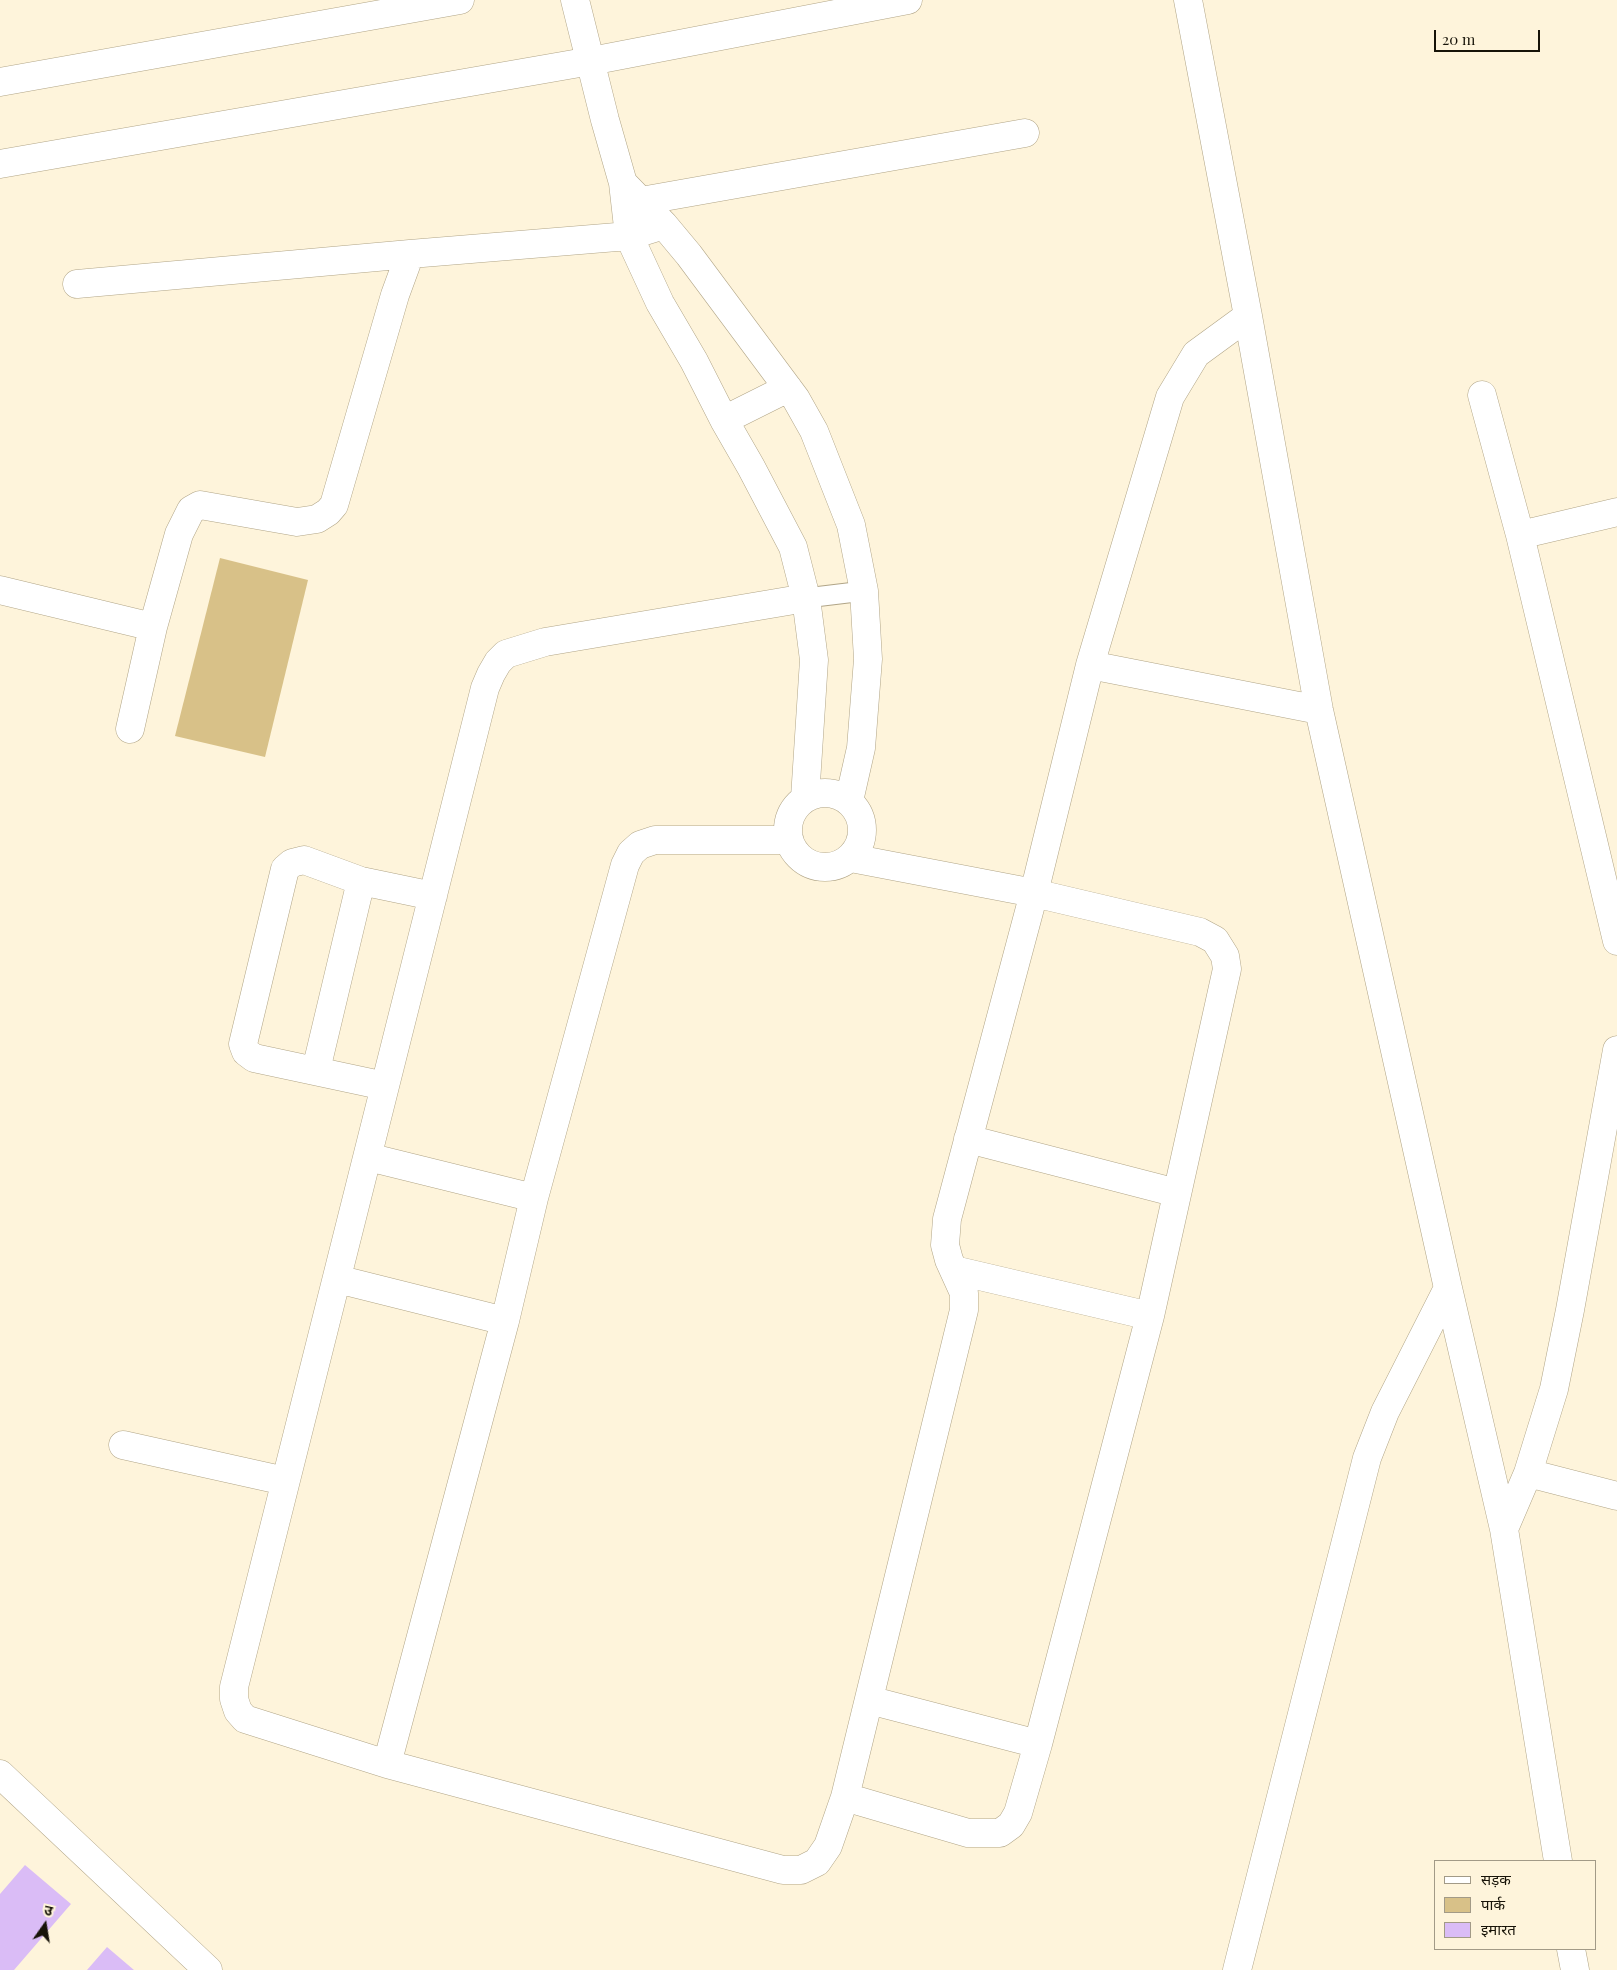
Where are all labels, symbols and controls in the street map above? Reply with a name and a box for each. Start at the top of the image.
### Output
scale bar [1437,20,1543,52]
text: 20 m [1442,29,1475,49]
legend [1434,1860,1597,1950]
text: सड़क [1481,1869,1511,1889]
text: पार्क [1481,1894,1505,1914]
north arrow [20,1900,70,1950]
text: उ [42,1900,55,1920]
text: इमारत [1481,1919,1516,1939]

